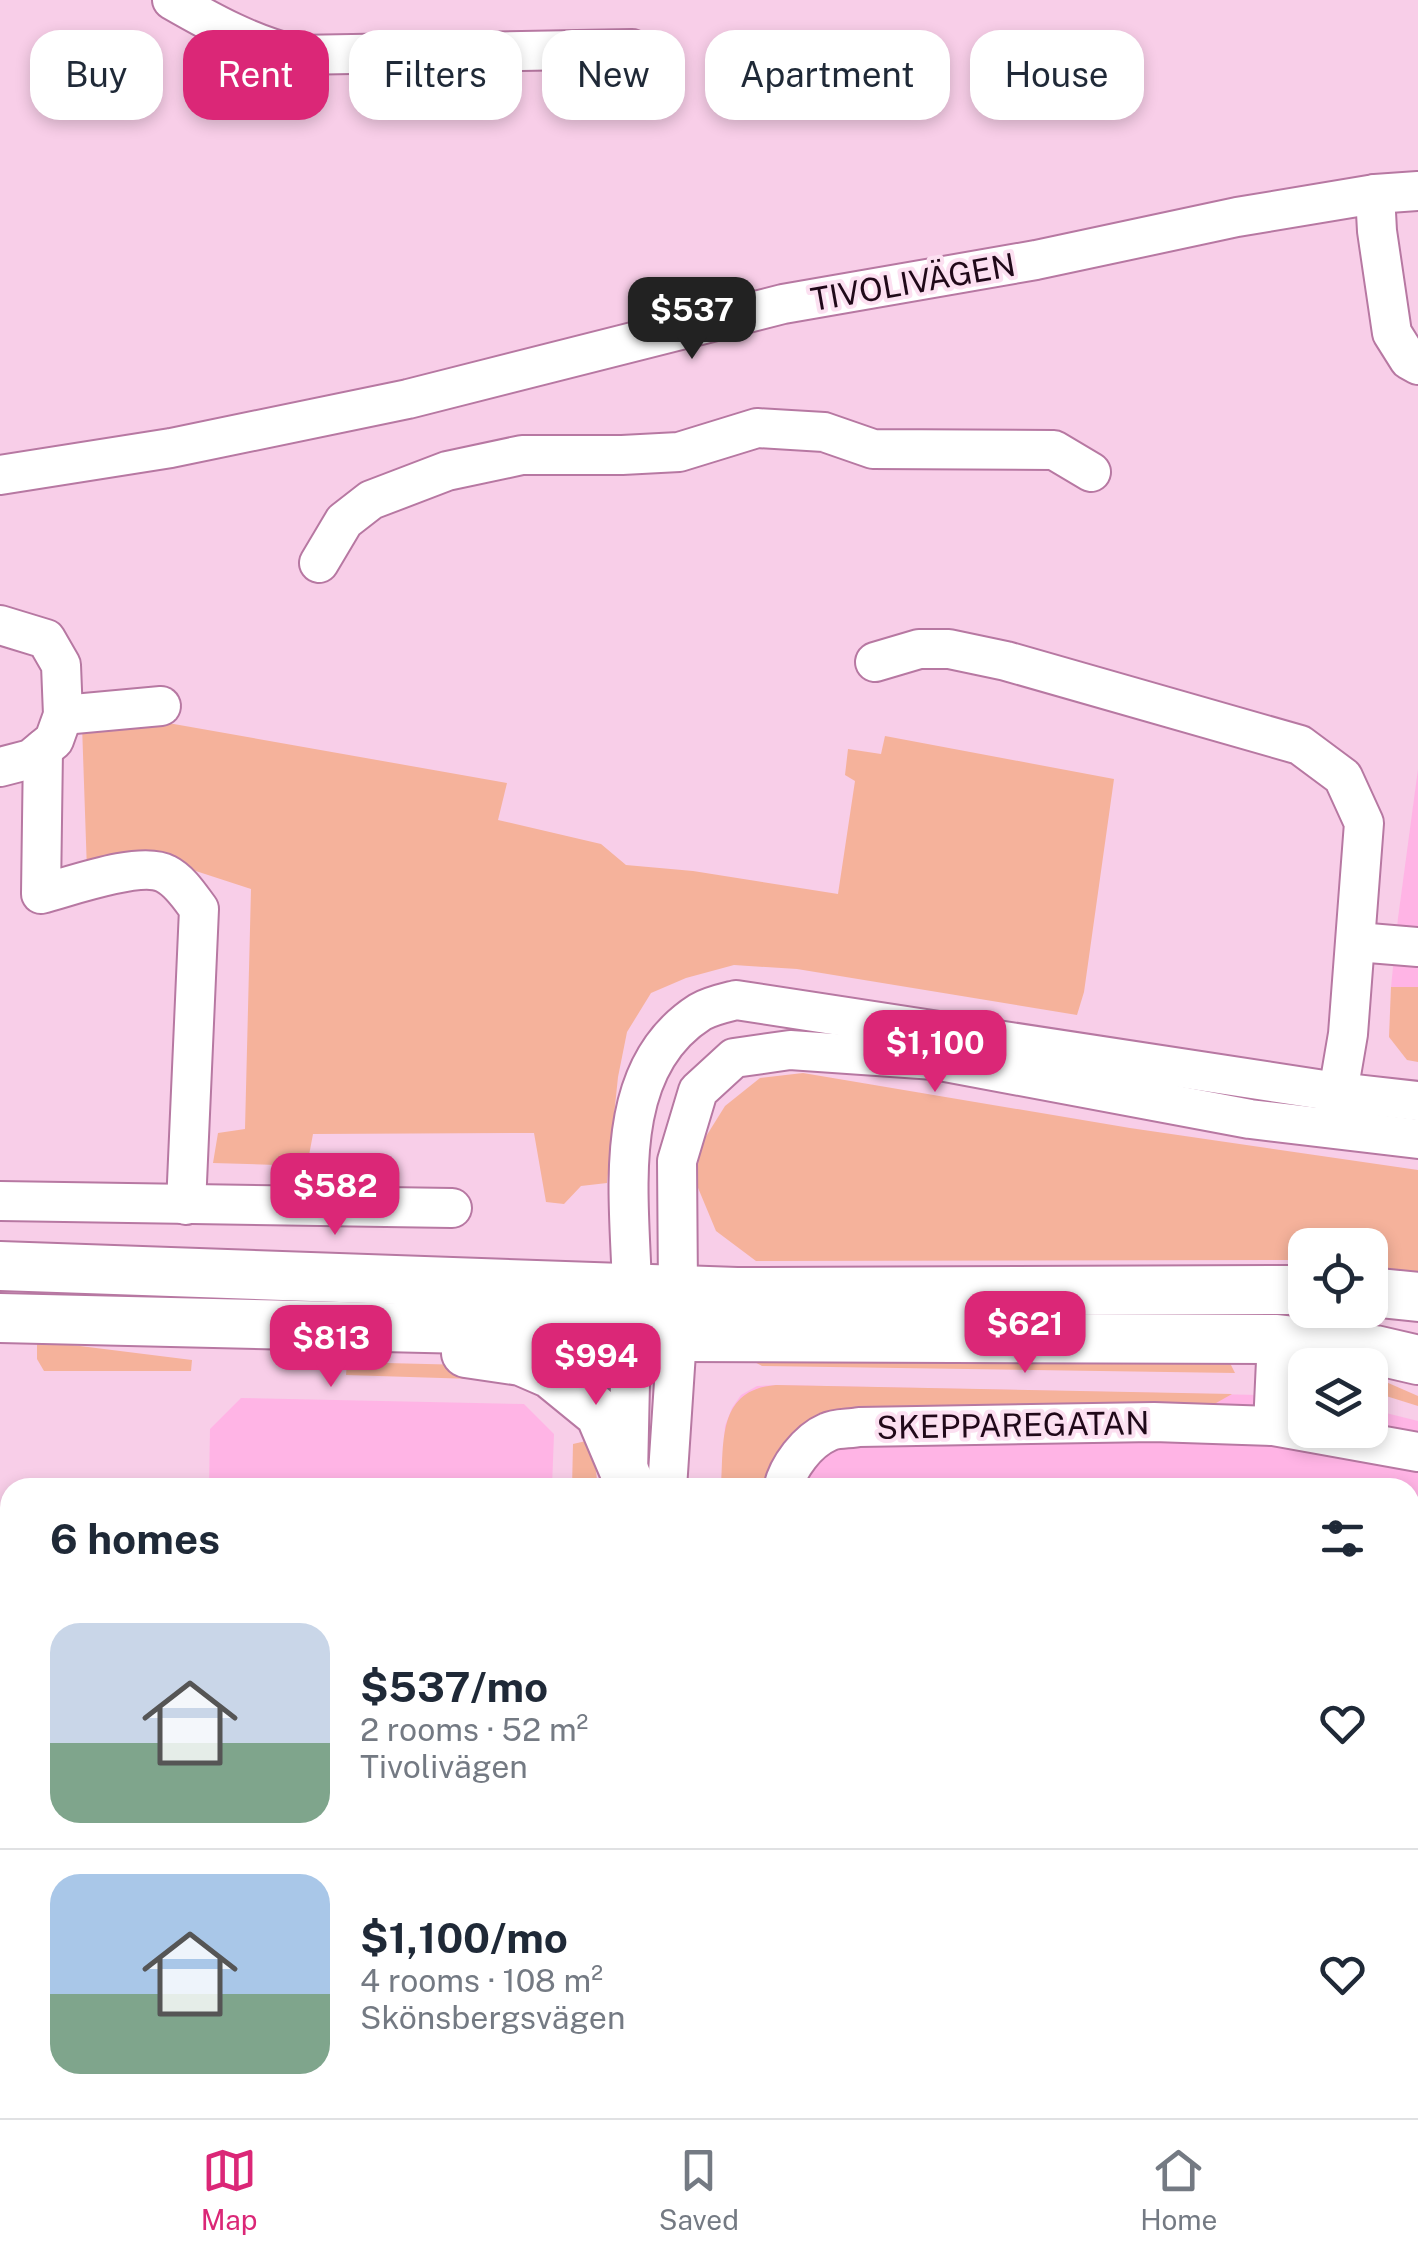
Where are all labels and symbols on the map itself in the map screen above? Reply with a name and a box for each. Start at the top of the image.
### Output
street label: TIVOLIVÄGEN [808,246,1018,318]
pin: $537 [633,277,751,362]
pin: $1,100 [854,1010,1016,1095]
pin: $582 [276,1153,394,1238]
pin: $621 [966,1291,1084,1376]
pin: $813 [272,1305,390,1390]
pin: $994 [537,1323,655,1408]
street label: SKEPPAREGATAN [876,1404,1150,1446]

